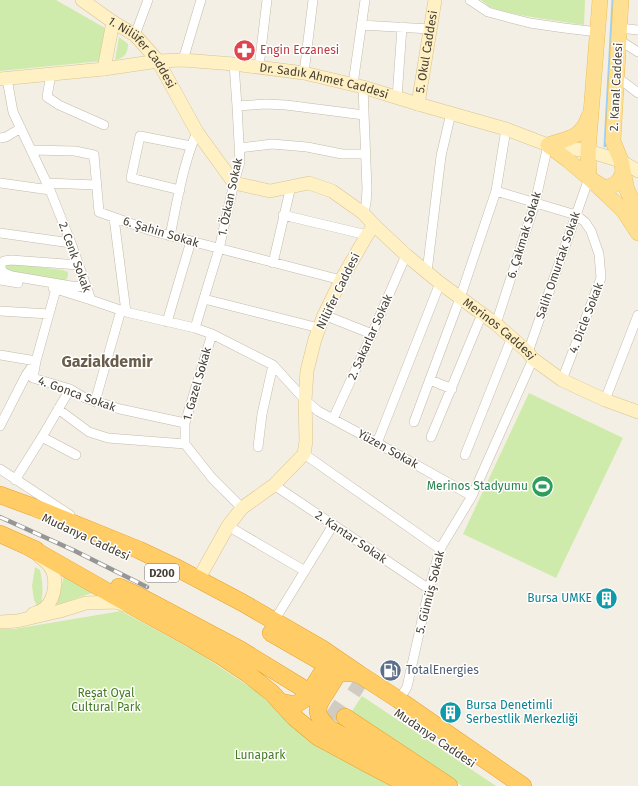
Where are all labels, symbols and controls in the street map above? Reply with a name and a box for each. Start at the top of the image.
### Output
street label: 5. Okul Caddesi [413,9,440,94]
street label: 1. Nilüfer Caddesi [105,14,179,91]
pharmacy icon: Engin Eczanesi [231,37,257,63]
street label: 2. Kanal Caddesi [607,42,625,132]
place label: Engin Eczanesi [260,43,339,57]
street label: Dr. Sadık Ahmet Caddesi [259,60,390,102]
street label: 1. Özkan Sokak [213,155,245,237]
street label: 6. Çakmak Sokak [504,189,544,280]
street label: Salih Omurtak Sokak [533,209,583,320]
street label: 6. Şahin Sokak [121,214,201,250]
street label: 2. Cenk Sokak [56,220,94,295]
street label: Nilüfer Caddesi [313,250,363,332]
street label: 4. Dicle Sokak [566,280,606,355]
street label: 2. Sakarlar Sokak [345,291,395,382]
street label: Merinos Caddesi [460,295,538,363]
street label: 1. Gazel Sokak [180,345,214,422]
district label: Gaziakdemir [61,352,153,371]
street label: 4. Gonca Sokak [36,373,119,415]
street label: Yüzen Sokak [355,427,421,472]
sports icon: Merinos Stadyumu [530,473,556,499]
place label: Merinos Stadyumu [427,479,528,493]
street label: 2. Kantar Sokak [313,508,390,567]
street label: Mudanya Caddesi [40,510,132,564]
street label: 5. Gümüş Sokak [413,548,447,635]
road number: D200 [145,564,179,582]
building icon: Bursa UMKE [594,585,620,611]
place label: Bursa UMKE [527,591,592,605]
fuel station icon: TotalEnergies [377,657,403,683]
place label: TotalEnergies [406,663,479,677]
park label: Reşat Oyal Cultural Park [71,686,141,714]
place label: Bursa Denetimli Serbestlik Merkezliği [466,698,578,726]
building icon: Bursa Denetimli Serbestlik Merkezliği [438,699,464,725]
street label: Mudanya Caddesi [392,706,478,770]
park label: Lunapark [235,748,286,762]

